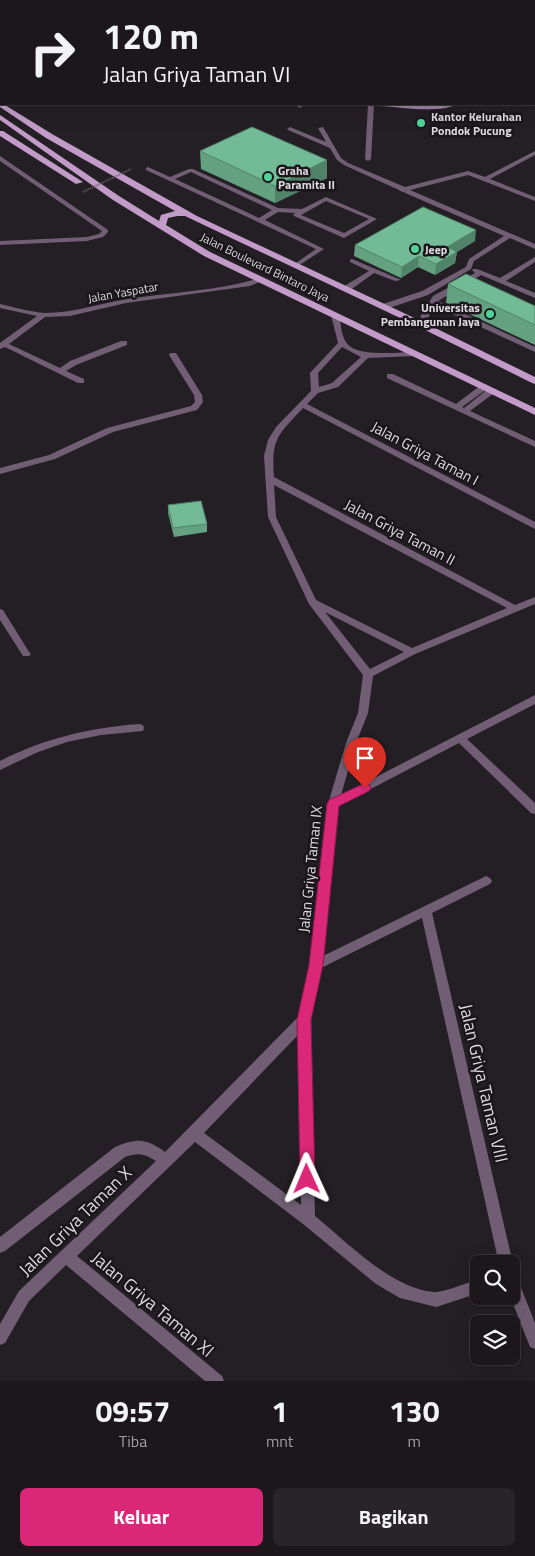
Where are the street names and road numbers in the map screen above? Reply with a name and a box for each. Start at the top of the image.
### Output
street label: Jalan Boulevard Bintaro Jaya [197,227,333,307]
street label: Jalan Yaspatar [86,276,160,308]
street label: Jalan Griya Taman I [367,415,483,491]
street label: Jalan Griya Taman II [340,493,460,571]
street label: Jalan Griya Taman IX [292,804,328,934]
street label: Jalan Griya Taman VIII [453,1001,515,1165]
street label: Jalan Griya Taman X [12,1160,138,1282]
street label: Jalan Griya Taman XI [86,1245,220,1363]

